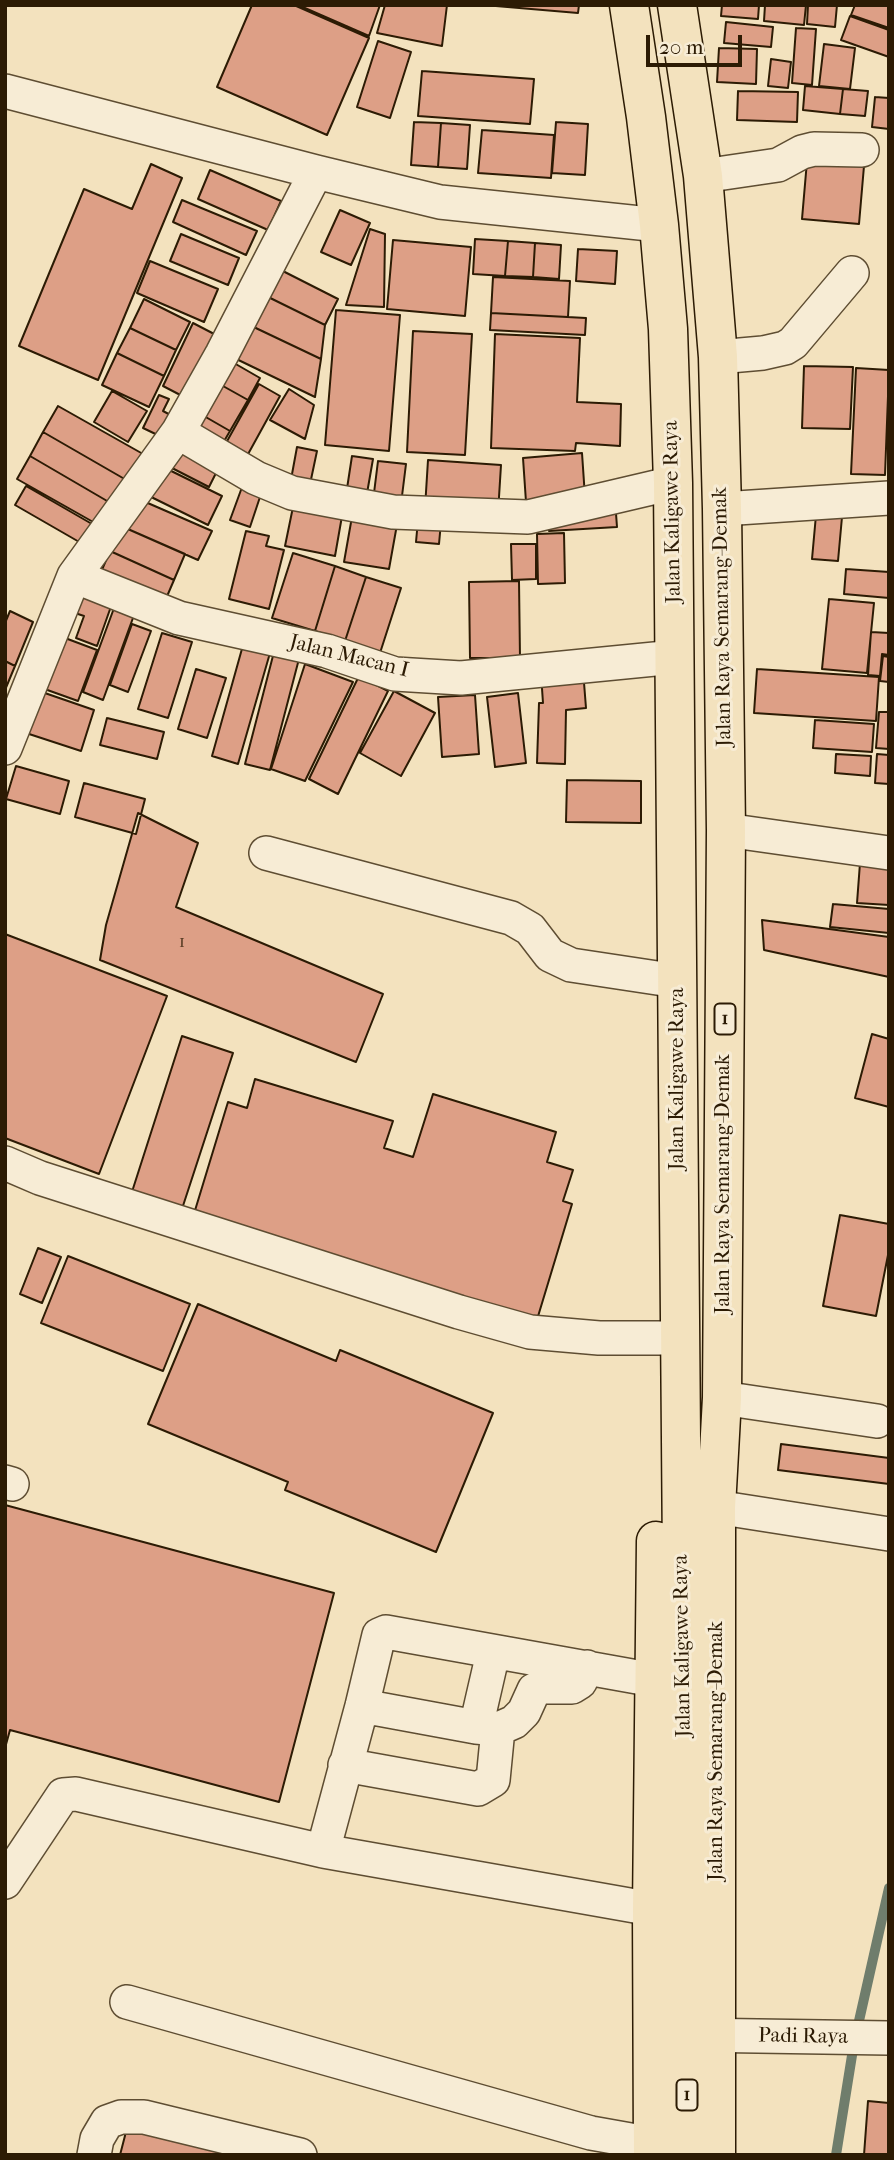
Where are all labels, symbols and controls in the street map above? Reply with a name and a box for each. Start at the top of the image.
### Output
scale bar [649,21,745,65]
text: 20 m [659,35,703,59]
street label: Jalan Kaligawe Raya [659,420,687,604]
street label: Jalan Raya Semarang-Demak [708,487,738,747]
street label: Jalan Macan I [287,630,411,684]
house number: 1 [179,932,185,954]
street label: Jalan Kaligawe Raya [665,988,691,1170]
road number: 1 [714,1004,736,1035]
street label: Jalan Raya Semarang-Demak [711,1054,737,1314]
street label: Jalan Kaligawe Raya [669,1554,697,1738]
street label: Jalan Raya Semarang-Demak [704,1621,730,1881]
street label: Padi Raya [758,2024,848,2050]
road number: 1 [676,2080,698,2110]

